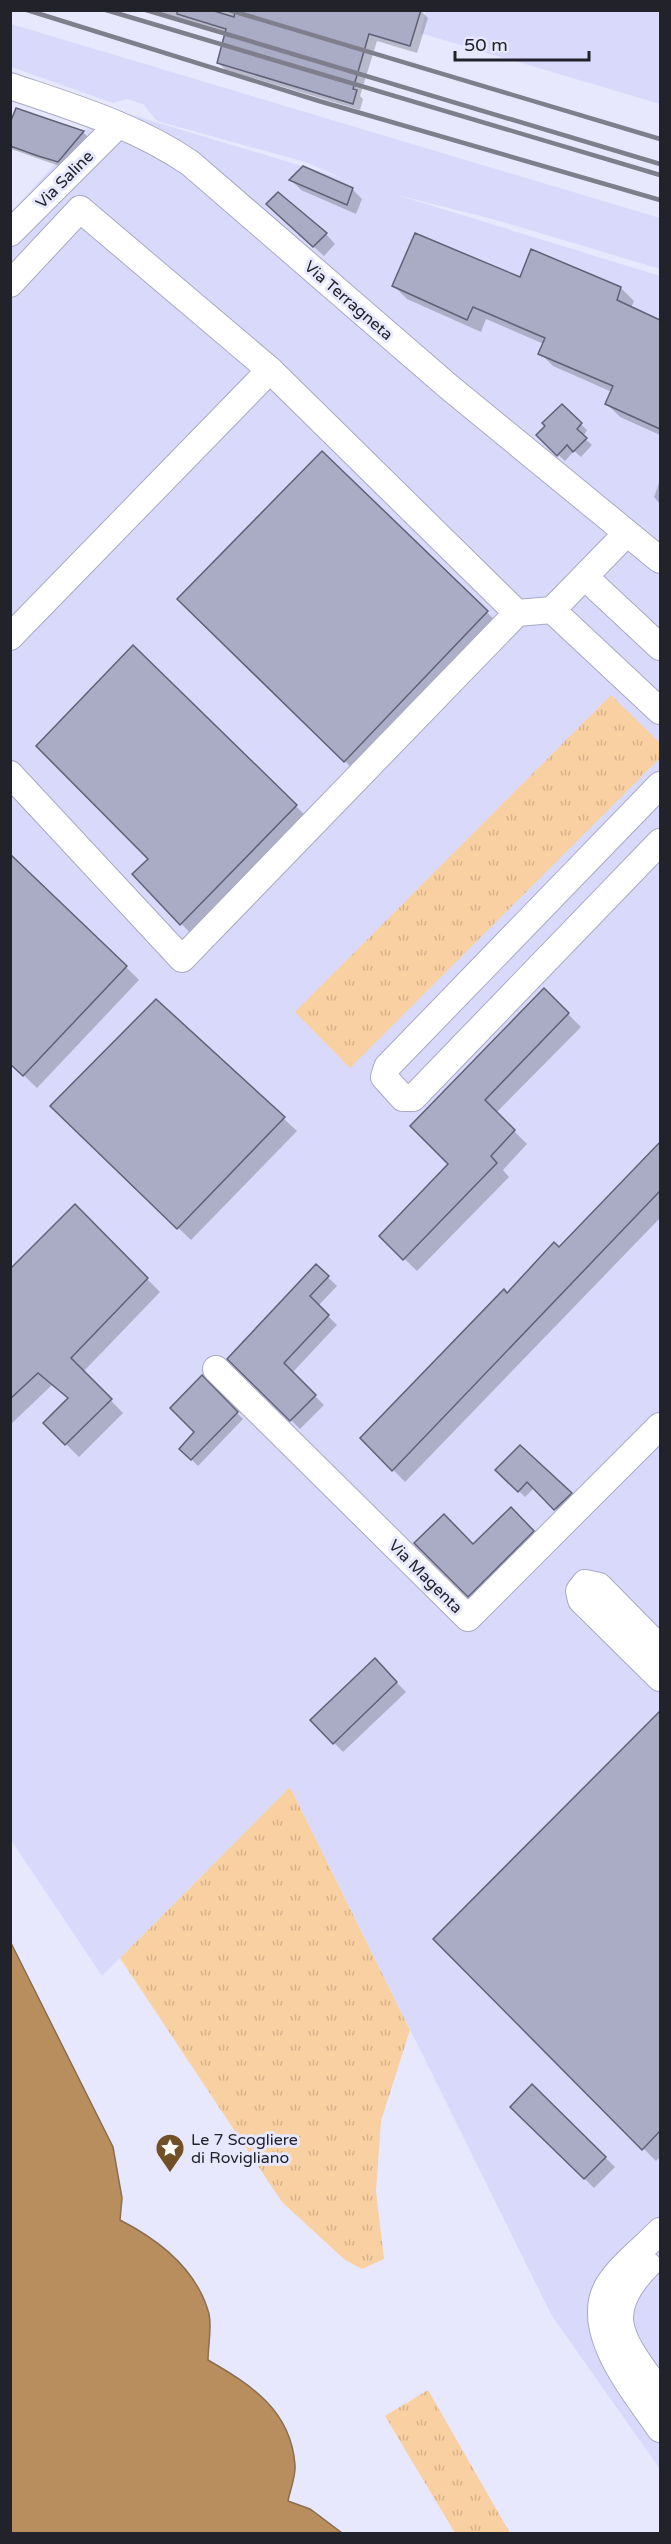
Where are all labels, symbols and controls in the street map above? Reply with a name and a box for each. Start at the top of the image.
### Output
scale bar [455,24,588,62]
text: 50 m [464,34,508,56]
street label: Via Saline [32,147,98,213]
street label: Via Terragneta [300,257,397,345]
street label: Via Magenta [384,1536,466,1618]
place label: Le 7 Scogliere di Rovigliano [191,2130,298,2168]
place icon: Le 7 Scogliere di Rovigliano [154,2132,186,2174]

